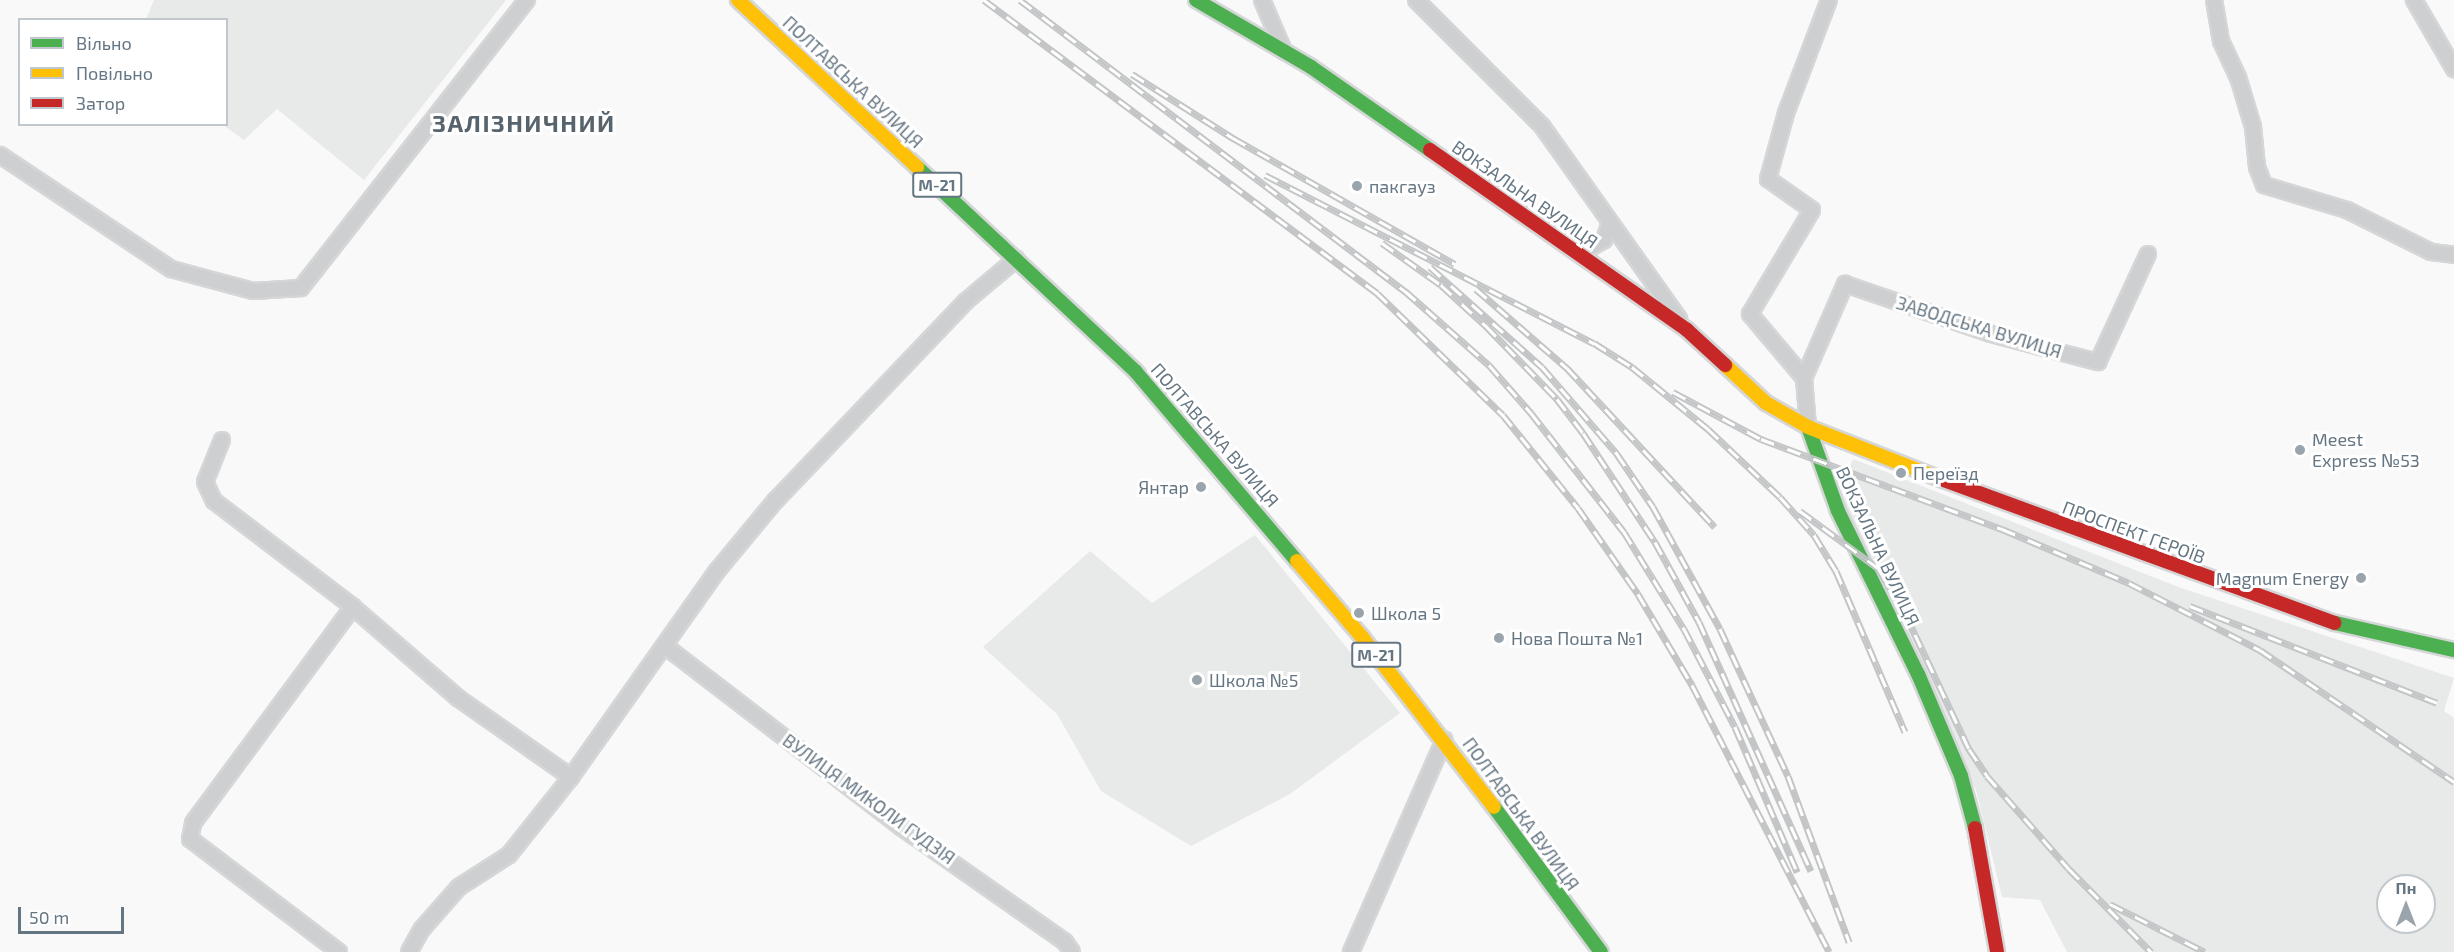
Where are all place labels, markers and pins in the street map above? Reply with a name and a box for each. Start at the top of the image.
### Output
place label: пакгауз [1369,175,1436,197]
marker: пакгауз [1350,179,1364,193]
place label: Meest Express №53 [2312,429,2420,472]
marker: Meest Express №53 [2293,443,2307,457]
place label: Переїзд [1913,462,1979,484]
marker: Переїзд [1894,466,1908,480]
place label: Янтар [1138,476,1189,498]
marker: Янтар [1194,480,1208,494]
place label: Magnum Energy [2216,567,2349,589]
marker: Magnum Energy [2354,571,2368,585]
place label: Школа 5 [1371,602,1441,624]
marker: Школа 5 [1352,606,1366,620]
place label: Нова Пошта №1 [1511,627,1643,649]
marker: Нова Пошта №1 [1492,631,1506,645]
place label: Школа №5 [1209,669,1298,691]
marker: Школа №5 [1190,673,1204,687]

